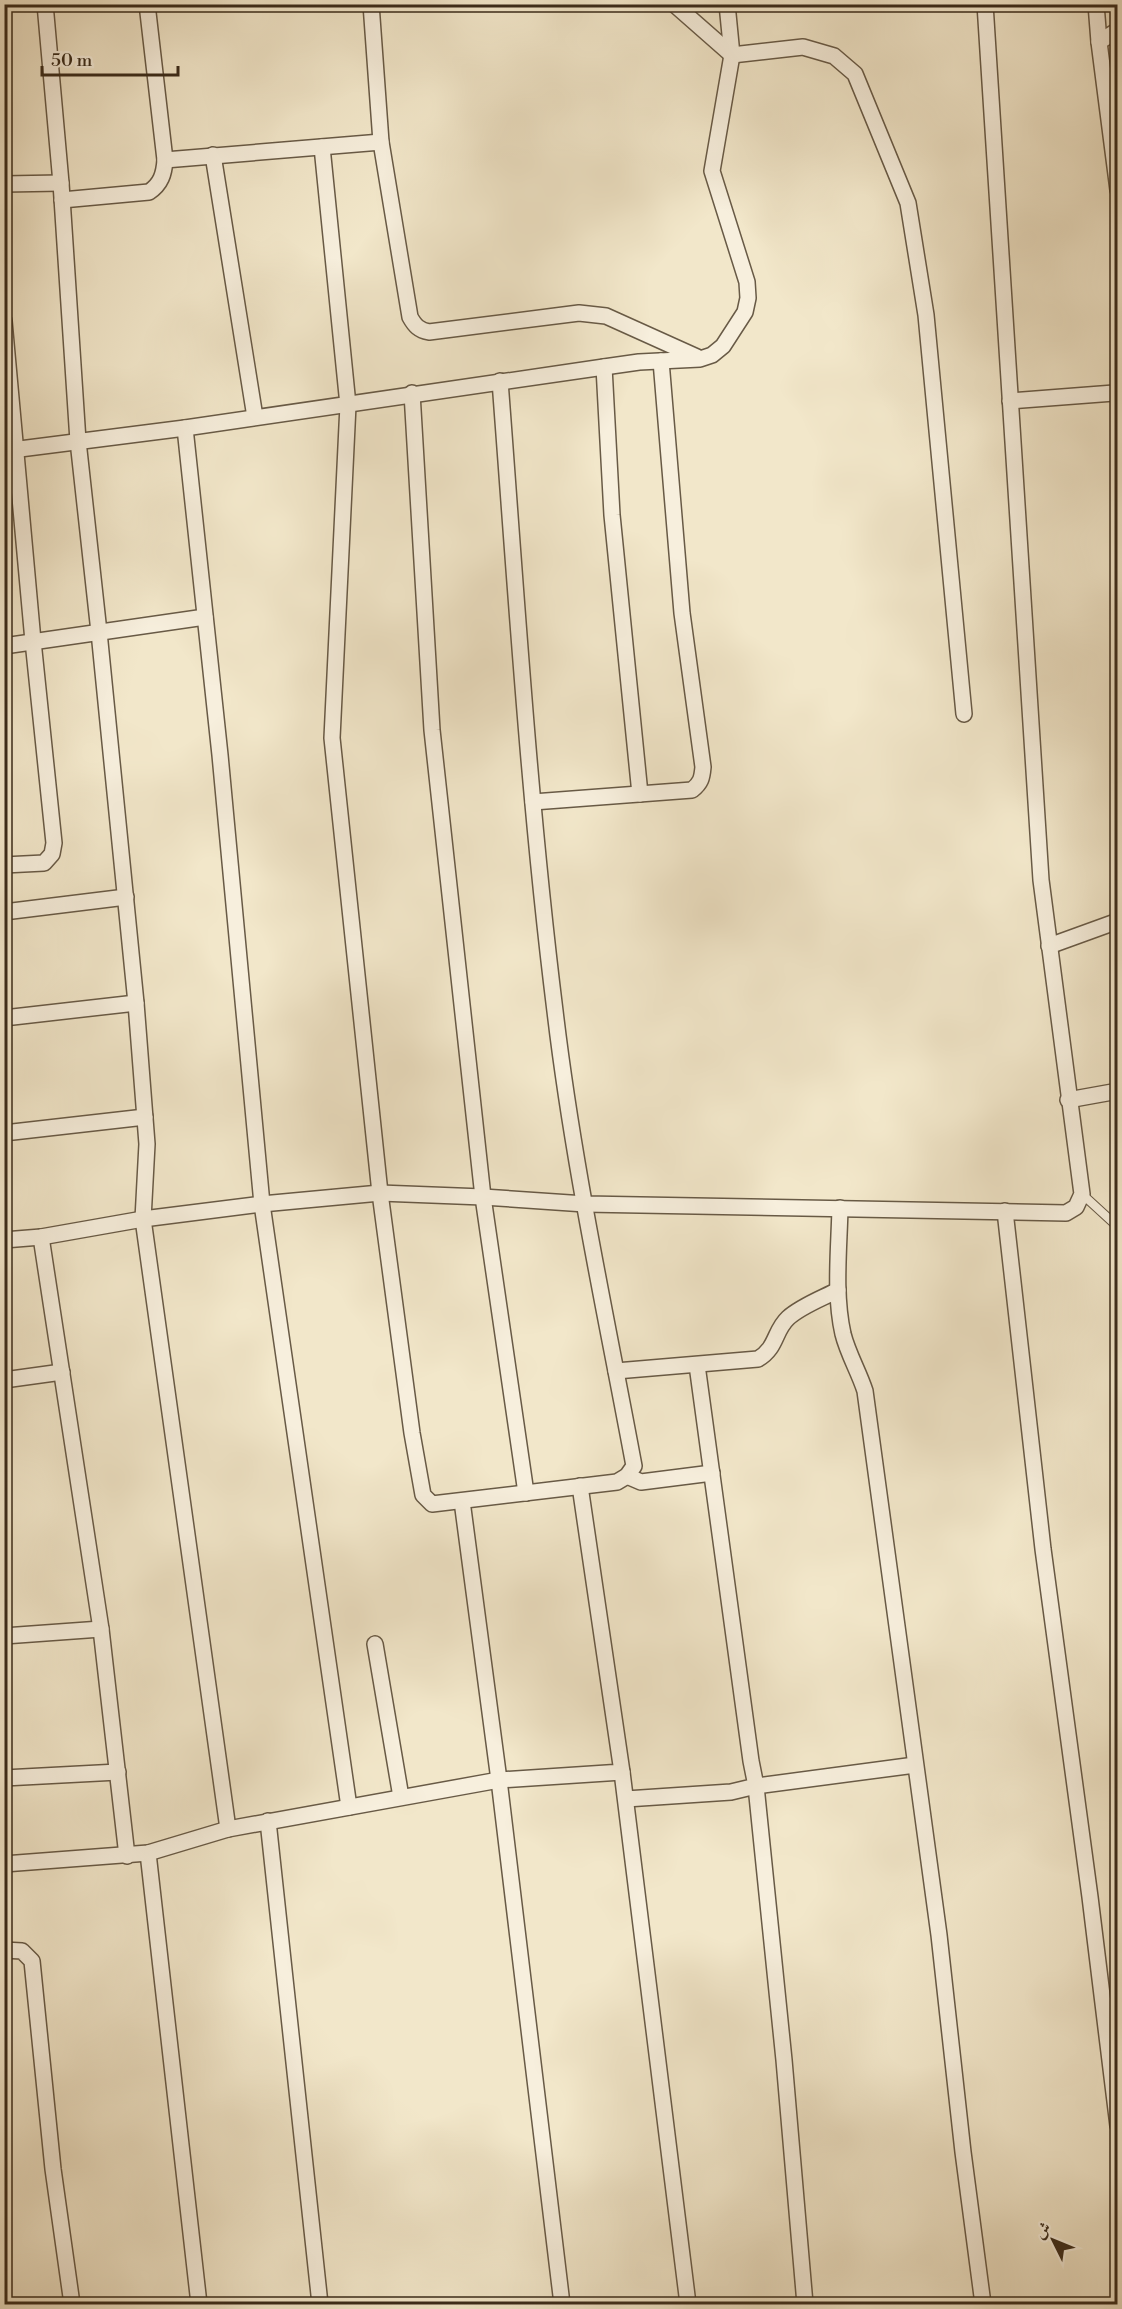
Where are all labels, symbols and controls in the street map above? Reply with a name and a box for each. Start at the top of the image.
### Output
scale bar [42,39,178,77]
text: 50 m [51,49,93,72]
north arrow [1023,2210,1083,2270]
text: ش [1030,2218,1055,2243]

